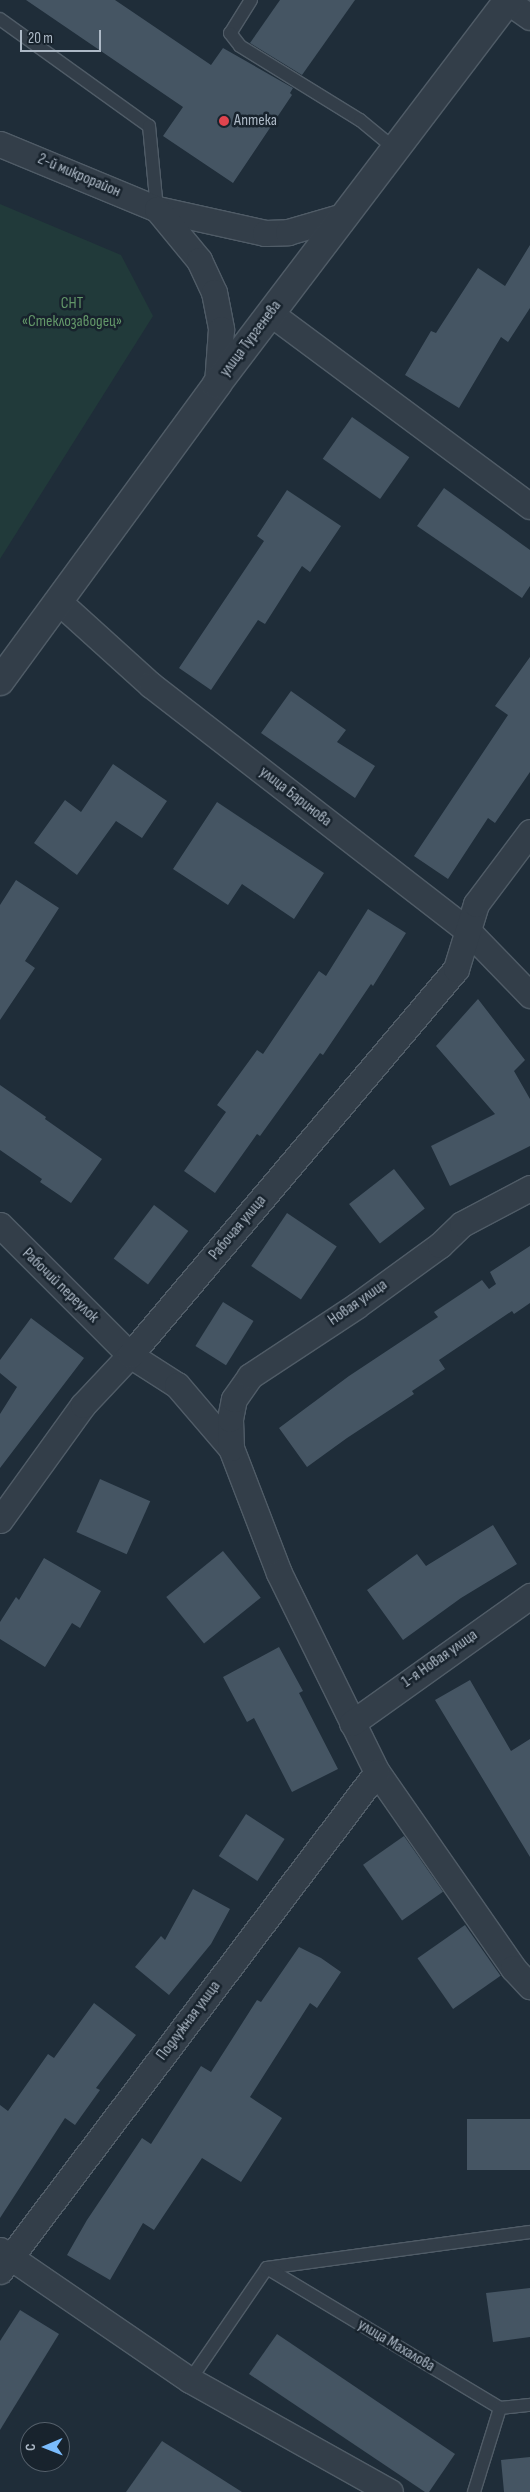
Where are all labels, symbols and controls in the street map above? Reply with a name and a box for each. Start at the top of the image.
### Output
scale bar [22,20,104,52]
text: 20 m [28,29,53,48]
place label: Аптека [234,111,277,131]
marker: Аптека [218,115,230,127]
street label: 2-й микрорайон [35,150,123,202]
park label: СНТ «Стеклозаводец» [22,294,122,332]
street label: улица Тургенева [216,297,286,381]
street label: улица Баринова [255,763,335,831]
street label: Рабочая улица [205,1192,271,1264]
street label: Рабочий переулок [18,1245,102,1327]
street label: Новая улица [325,1276,391,1330]
street label: 1-я Новая улица [398,1626,482,1692]
street label: Подлужная улица [153,1977,225,2065]
street label: улица Махалова [354,2315,438,2377]
north arrow [20,2422,70,2472]
text: С [22,2444,39,2451]

